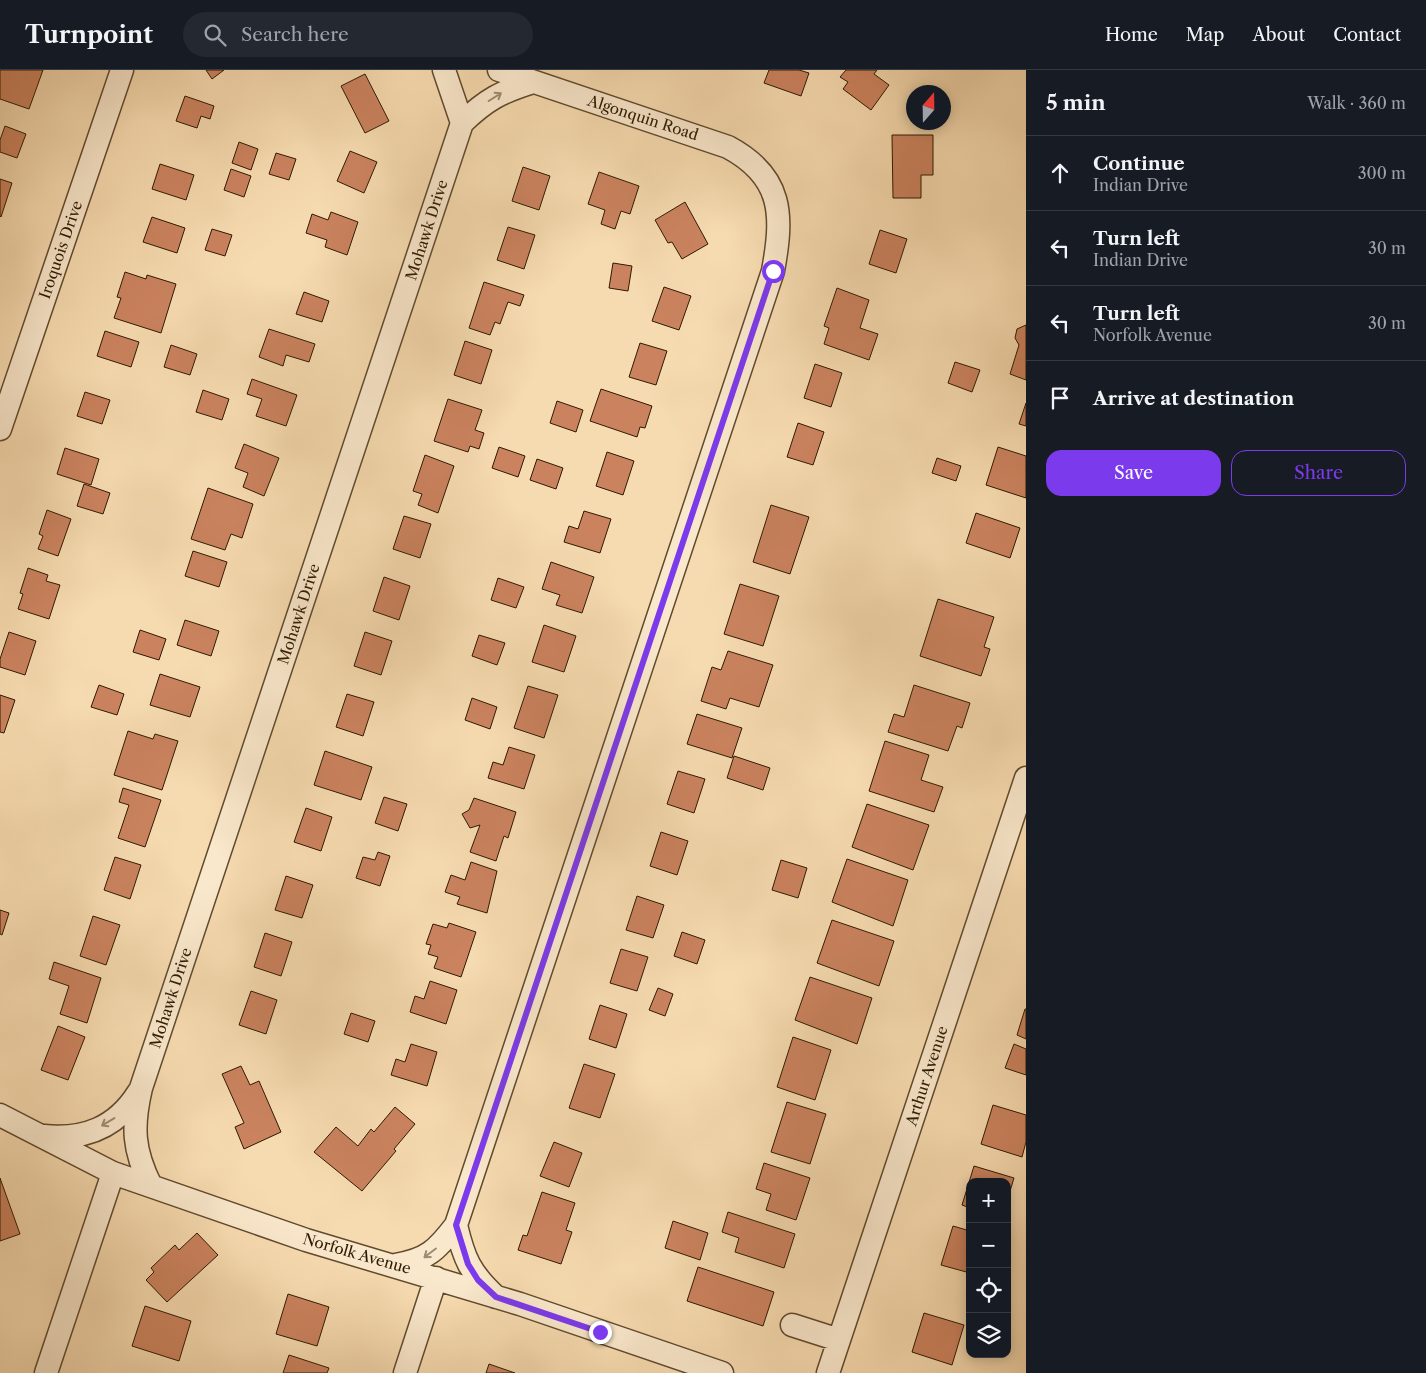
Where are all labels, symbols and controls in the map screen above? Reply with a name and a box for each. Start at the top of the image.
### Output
search box [183,12,533,57]
text: Turnpoint [25,20,153,49]
icon: search [201,21,229,49]
text: Search here [241,23,349,46]
text: Home [1105,24,1158,46]
text: Map [1186,24,1224,46]
text: About [1252,24,1305,46]
text: Contact [1333,24,1401,46]
north arrow [906,85,951,130]
street label: Algonquin Road [584,90,701,144]
text: 5 min [1046,90,1106,115]
one-way arrow [487,91,501,101]
text: Walk · 360 m [1307,93,1406,113]
text: Continue [1093,152,1185,175]
icon: ahead [1046,159,1074,187]
text: 300 m [1358,163,1406,183]
text: Indian Drive [1093,175,1188,195]
street label: Mohawk Drive [401,177,452,283]
street label: Iroquois Drive [35,198,86,301]
text: Turn left [1093,227,1180,250]
icon: left [1046,234,1074,262]
text: 30 m [1368,238,1406,258]
text: Indian Drive [1093,250,1188,270]
route start [762,260,785,283]
text: Turn left [1093,302,1180,325]
icon: left [1046,309,1074,337]
text: 30 m [1368,313,1406,333]
text: Norfolk Avenue [1093,325,1212,345]
icon: arrive [1046,384,1074,412]
text: Arrive at destination [1093,387,1294,410]
button: Save [1046,450,1221,496]
button: Share [1231,450,1406,496]
street label: Mohawk Drive [273,561,324,667]
street label: Mohawk Drive [145,945,196,1051]
street label: Arthur Avenue [901,1023,952,1129]
one-way arrow [102,1118,116,1128]
map controls [966,1178,1011,1358]
button: + [966,1178,1011,1223]
button: − [966,1223,1011,1268]
street label: Norfolk Avenue [301,1229,413,1278]
one-way arrow [424,1247,437,1258]
button: locate [966,1268,1011,1313]
button: layers [966,1313,1011,1358]
route end [589,1321,612,1344]

